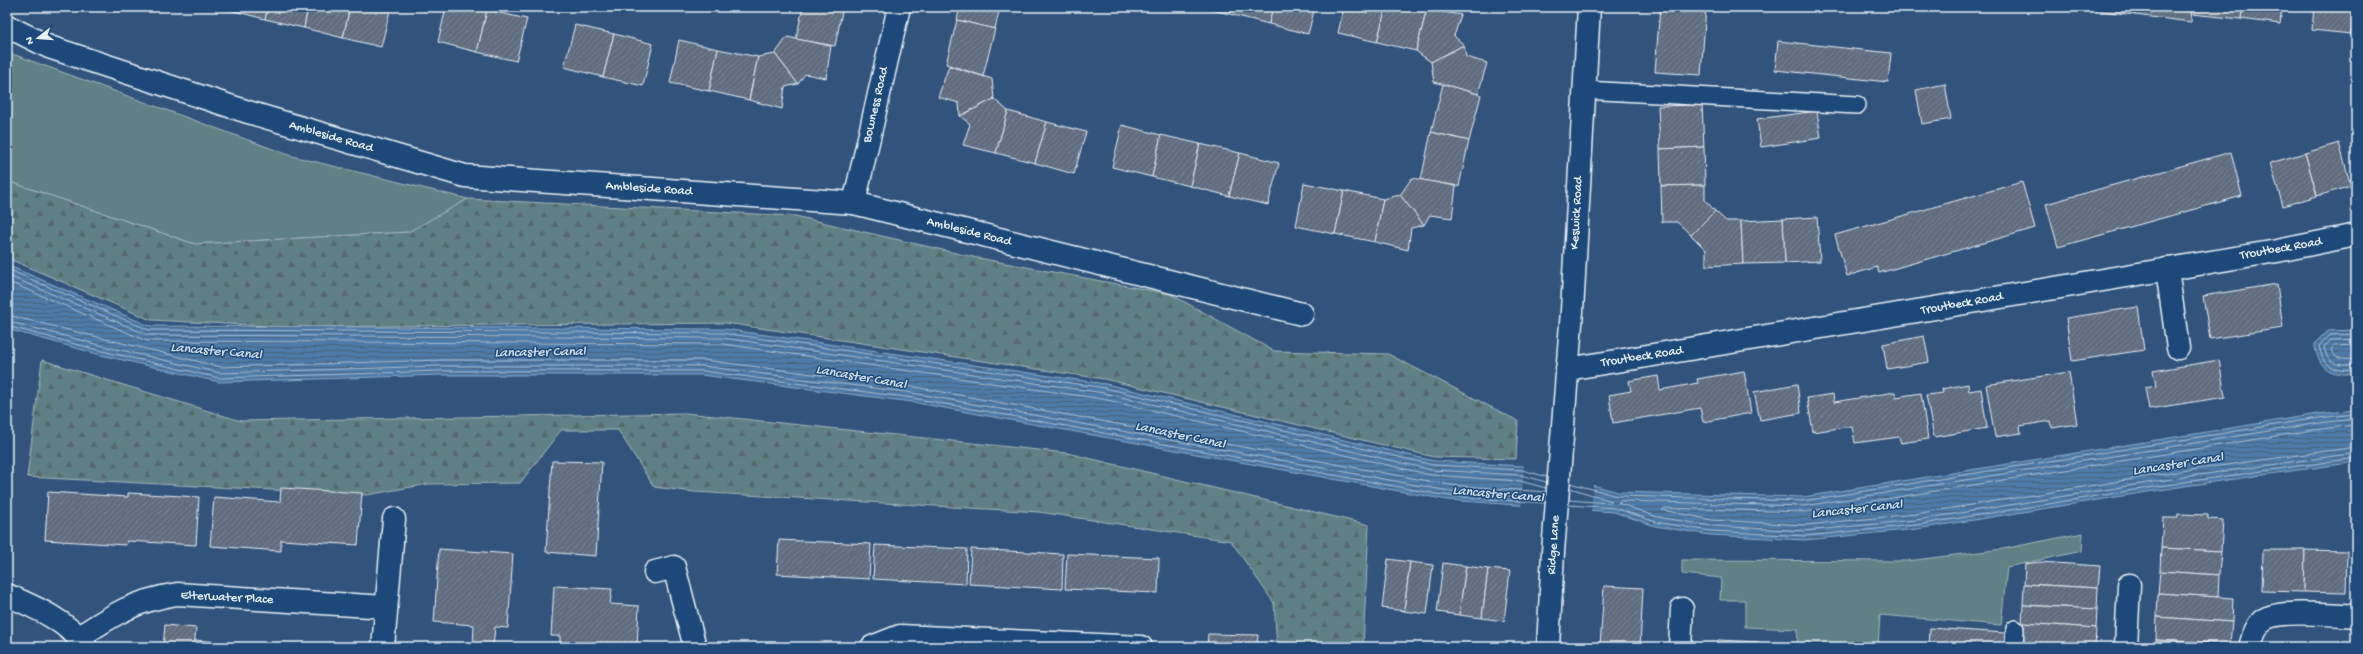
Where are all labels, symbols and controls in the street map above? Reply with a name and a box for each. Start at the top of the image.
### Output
north arrow [18,18,58,58]
text: N [24,35,37,46]
street label: Bowness Road [860,64,892,145]
street label: Ambleside Road [287,118,376,157]
street label: Keswick Road [1568,175,1586,250]
street label: Ambleside Road [605,178,694,200]
street label: Ambleside Road [925,214,1014,250]
street label: Troutbeck Road [2238,234,2325,264]
street label: Troutbeck Road [1919,289,2006,319]
water label: Lancaster Canal [170,340,263,365]
street label: Troutbeck Road [1599,343,1686,371]
water label: Lancaster Canal [494,344,587,362]
water label: Lancaster Canal [815,362,908,394]
water label: Lancaster Canal [1134,418,1227,454]
water label: Lancaster Canal [2132,449,2225,481]
water label: Lancaster Canal [1452,483,1545,508]
water label: Lancaster Canal [1811,497,1904,523]
street label: Ridge Lane [1544,515,1564,575]
street label: Elterwater Place [180,588,274,608]

